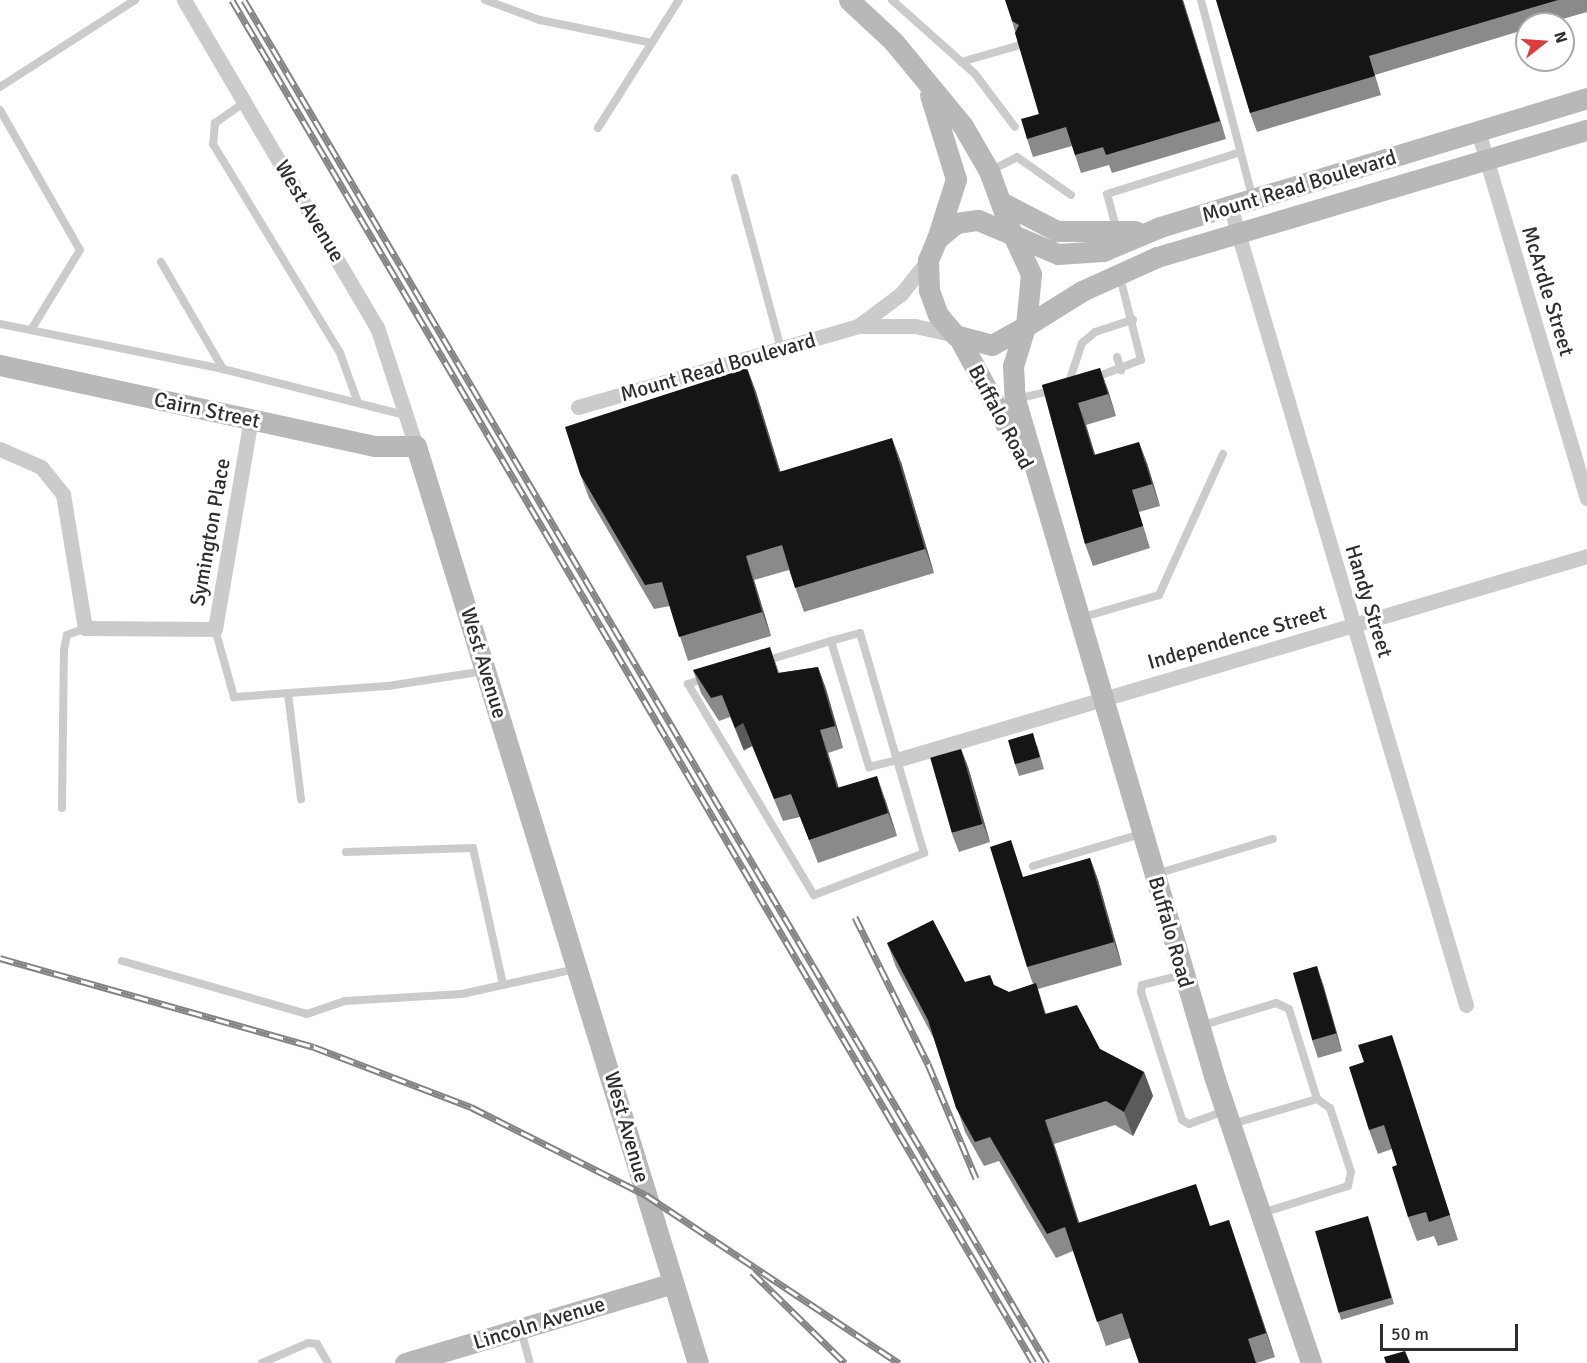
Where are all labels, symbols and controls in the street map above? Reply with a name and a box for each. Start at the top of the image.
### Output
north arrow [1515,12,1575,72]
text: N [1549,29,1571,46]
street label: Mount Read Boulevard [1199,144,1399,228]
street label: West Avenue [270,155,350,267]
street label: McArdle Street [1516,223,1580,359]
street label: Mount Read Boulevard [617,327,819,407]
street label: Buffalo Road [963,360,1039,474]
street label: Cairn Street [152,387,262,433]
street label: Symington Place [185,456,235,608]
street label: Handy Street [1340,542,1398,660]
street label: Independence Street [1145,599,1329,675]
street label: West Avenue [455,605,513,721]
street label: Buffalo Road [1143,873,1199,991]
street label: West Avenue [599,1069,655,1185]
street label: Lincoln Avenue [470,1291,608,1355]
scale bar [1383,1312,1521,1350]
text: 50 m [1391,1323,1429,1345]

